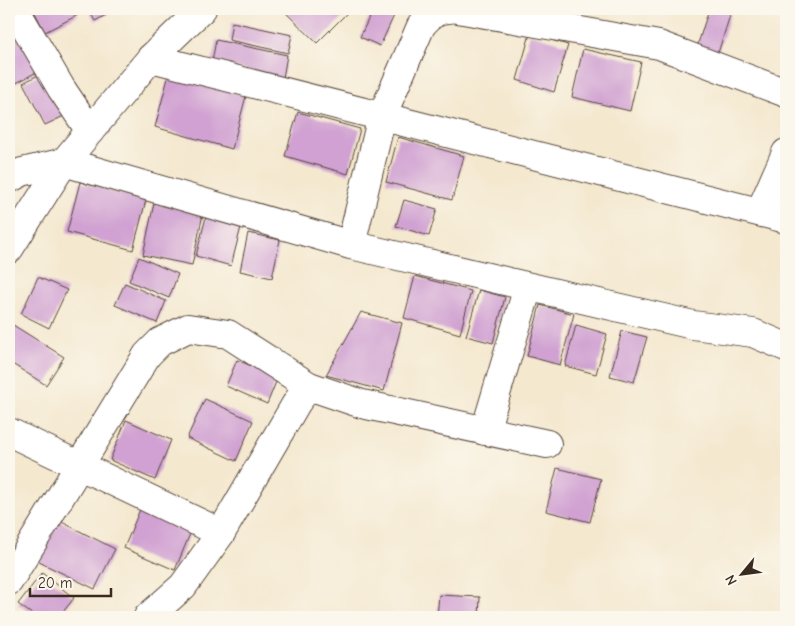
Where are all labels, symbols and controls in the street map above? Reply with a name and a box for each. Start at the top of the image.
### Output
north arrow [718,548,768,598]
scale bar [30,566,111,598]
text: N [721,572,741,588]
text: 20 m [38,574,72,592]

